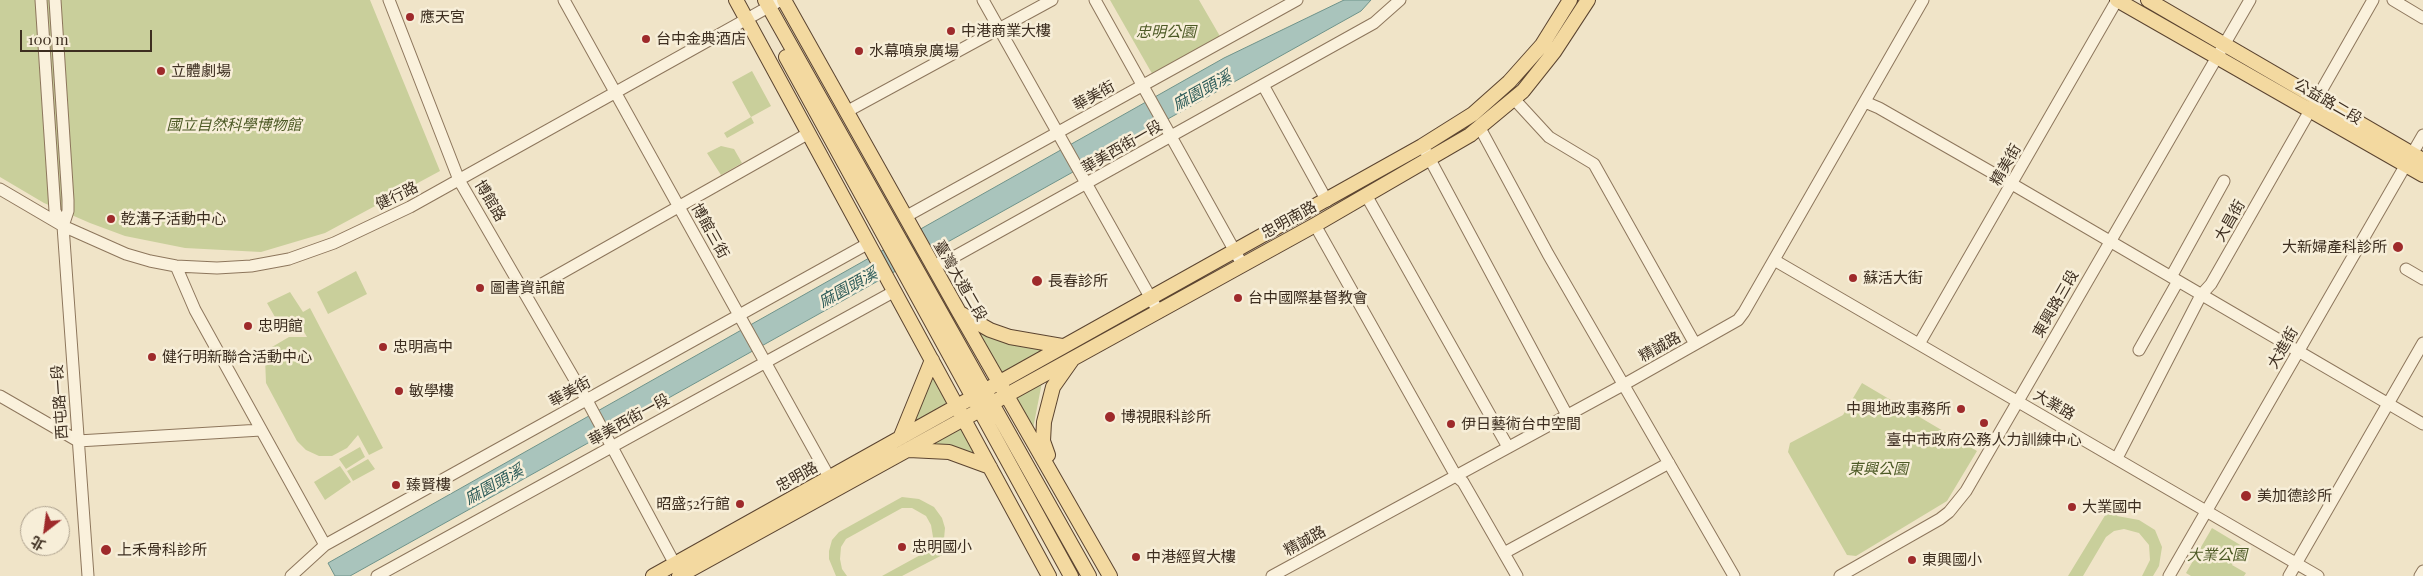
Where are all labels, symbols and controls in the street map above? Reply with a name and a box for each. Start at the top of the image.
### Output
place label: 應天宮 [420,8,465,26]
marker: 應天宮 [404,11,416,23]
scale bar [22,20,155,52]
place label: 中港商業大樓 [961,22,1051,40]
park label: 忠明公園 [1136,23,1196,41]
marker: 中港商業大樓 [945,25,957,37]
text: 100 m [28,29,69,49]
place label: 台中金典酒店 [656,30,746,48]
marker: 台中金典酒店 [640,33,652,45]
place label: 水幕噴泉廣場 [869,42,959,60]
marker: 水幕噴泉廣場 [853,45,865,57]
place label: 立體劇場 [171,62,231,80]
marker: 立體劇場 [155,65,167,77]
water label: 麻園頭溪 [1169,67,1235,115]
street label: 公益路二段 [2291,75,2365,129]
street label: 華美街 [1070,77,1118,115]
park label: 國立自然科學博物館 [167,116,301,134]
street label: 華美西街一段 [1079,117,1165,177]
street label: 精美街 [1987,141,2025,189]
street label: 博館路 [471,177,509,225]
street label: 健行路 [373,178,421,214]
street label: 大昌街 [2211,197,2249,245]
street label: 忠明南路 [1258,198,1320,242]
street label: 博館三街 [688,200,732,262]
place label: 乾溝子活動中心 [121,210,226,228]
marker: 乾溝子活動中心 [105,213,117,225]
street label: 臺灣大道二段 [930,238,990,324]
place label: 大新婦產科診所 [2282,238,2387,256]
marker: 大新婦產科診所 [2391,240,2405,254]
water label: 麻園頭溪 [815,264,881,312]
street label: 東興路三段 [2029,267,2083,341]
place label: 蘇活大街 [1863,269,1923,287]
place label: 長春診所 [1048,272,1108,290]
marker: 蘇活大街 [1847,272,1859,284]
marker: 長春診所 [1030,274,1044,288]
place label: 圖書資訊館 [490,279,565,297]
marker: 圖書資訊館 [474,282,486,294]
place label: 台中國際基督教會 [1248,289,1368,307]
marker: 台中國際基督教會 [1232,292,1244,304]
place label: 忠明館 [258,317,303,335]
marker: 忠明館 [242,320,254,332]
street label: 大進街 [2264,324,2302,372]
street label: 精誠路 [1636,328,1684,366]
place label: 忠明高中 [393,338,453,356]
marker: 忠明高中 [377,341,389,353]
place label: 健行明新聯合活動中心 [162,348,312,366]
marker: 健行明新聯合活動中心 [146,351,158,363]
street label: 西屯路一段 [48,364,72,440]
street label: 華美街 [546,373,594,411]
place label: 敏學樓 [409,382,454,400]
marker: 敏學樓 [393,385,405,397]
street label: 大業路 [2030,386,2078,424]
street label: 華美西街一段 [585,390,673,450]
place label: 中興地政事務所 [1846,400,1951,418]
marker: 中興地政事務所 [1955,403,1967,415]
place label: 博視眼科診所 [1121,408,1211,426]
marker: 博視眼科診所 [1103,410,1117,424]
place label: 伊日藝術台中空間 [1461,415,1581,433]
marker: 臺中市政府公務人力訓練中心 [1978,417,1990,429]
marker: 伊日藝術台中空間 [1445,418,1457,430]
place label: 臺中市政府公務人力訓練中心 [1887,431,2081,449]
street label: 忠明路 [773,458,821,496]
park label: 東興公園 [1848,460,1908,478]
water label: 麻園頭溪 [461,461,527,509]
place label: 臻賢樓 [406,476,451,494]
marker: 臻賢樓 [390,479,402,491]
place label: 美加德診所 [2257,487,2332,505]
marker: 美加德診所 [2239,489,2253,503]
place label: 昭盛52行館 [657,495,730,513]
marker: 昭盛52行館 [734,498,746,510]
place label: 大業國中 [2082,498,2142,516]
marker: 大業國中 [2066,501,2078,513]
north arrow [20,506,70,556]
street label: 精誠路 [1281,522,1329,560]
text: 北 [27,532,49,555]
place label: 忠明國小 [912,538,972,556]
place label: 上禾骨科診所 [117,541,207,559]
marker: 忠明國小 [896,541,908,553]
marker: 上禾骨科診所 [99,543,113,557]
park label: 大業公園 [2187,546,2247,564]
place label: 中港經貿大樓 [1146,548,1236,566]
marker: 中港經貿大樓 [1130,551,1142,563]
place label: 東興國小 [1922,551,1982,569]
marker: 東興國小 [1906,554,1918,566]

